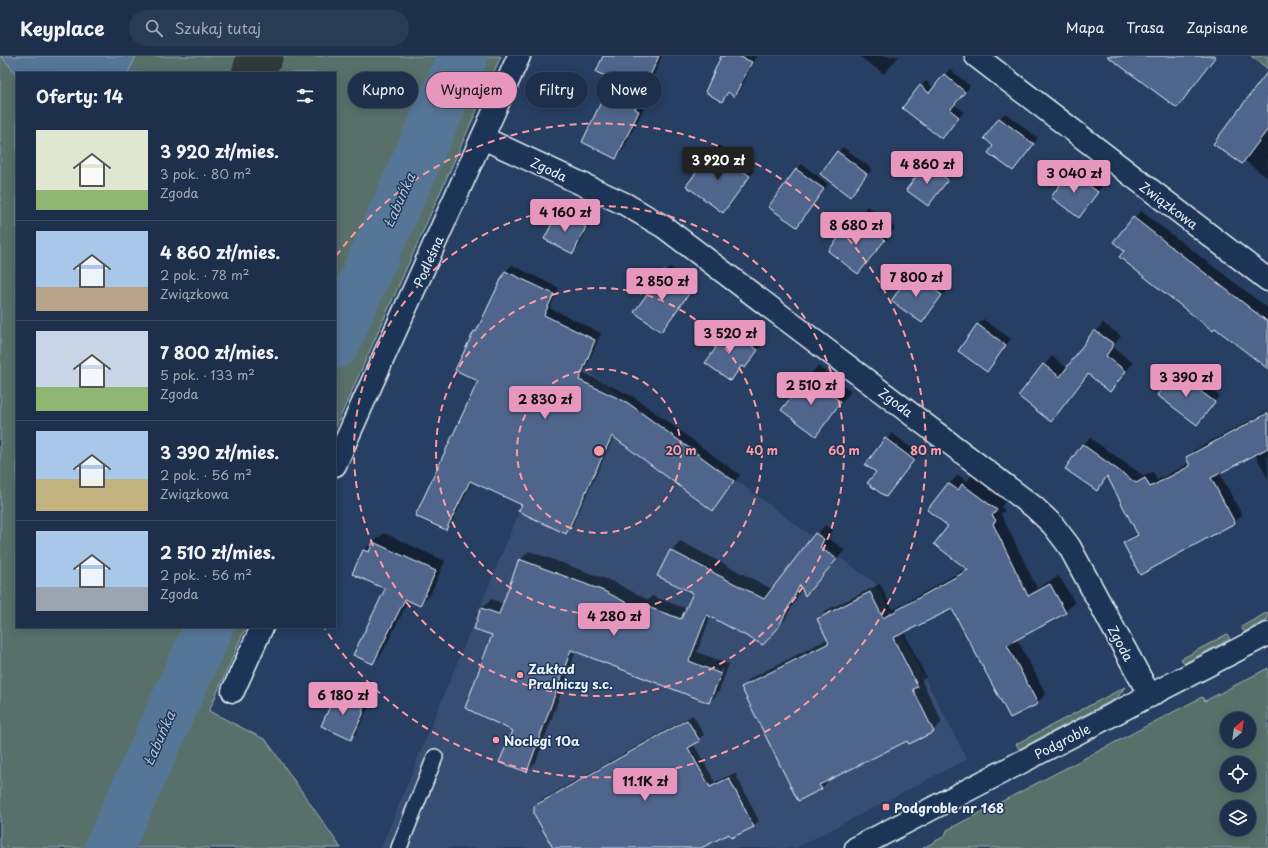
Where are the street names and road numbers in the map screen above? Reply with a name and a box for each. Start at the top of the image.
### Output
street label: Zgoda [528,152,570,186]
street label: Związkowa [1136,177,1203,234]
street label: Podleśna [408,232,448,290]
street label: Zgoda [875,383,917,421]
street label: Zgoda [1104,622,1138,664]
street label: Podgroble [1031,719,1093,763]

